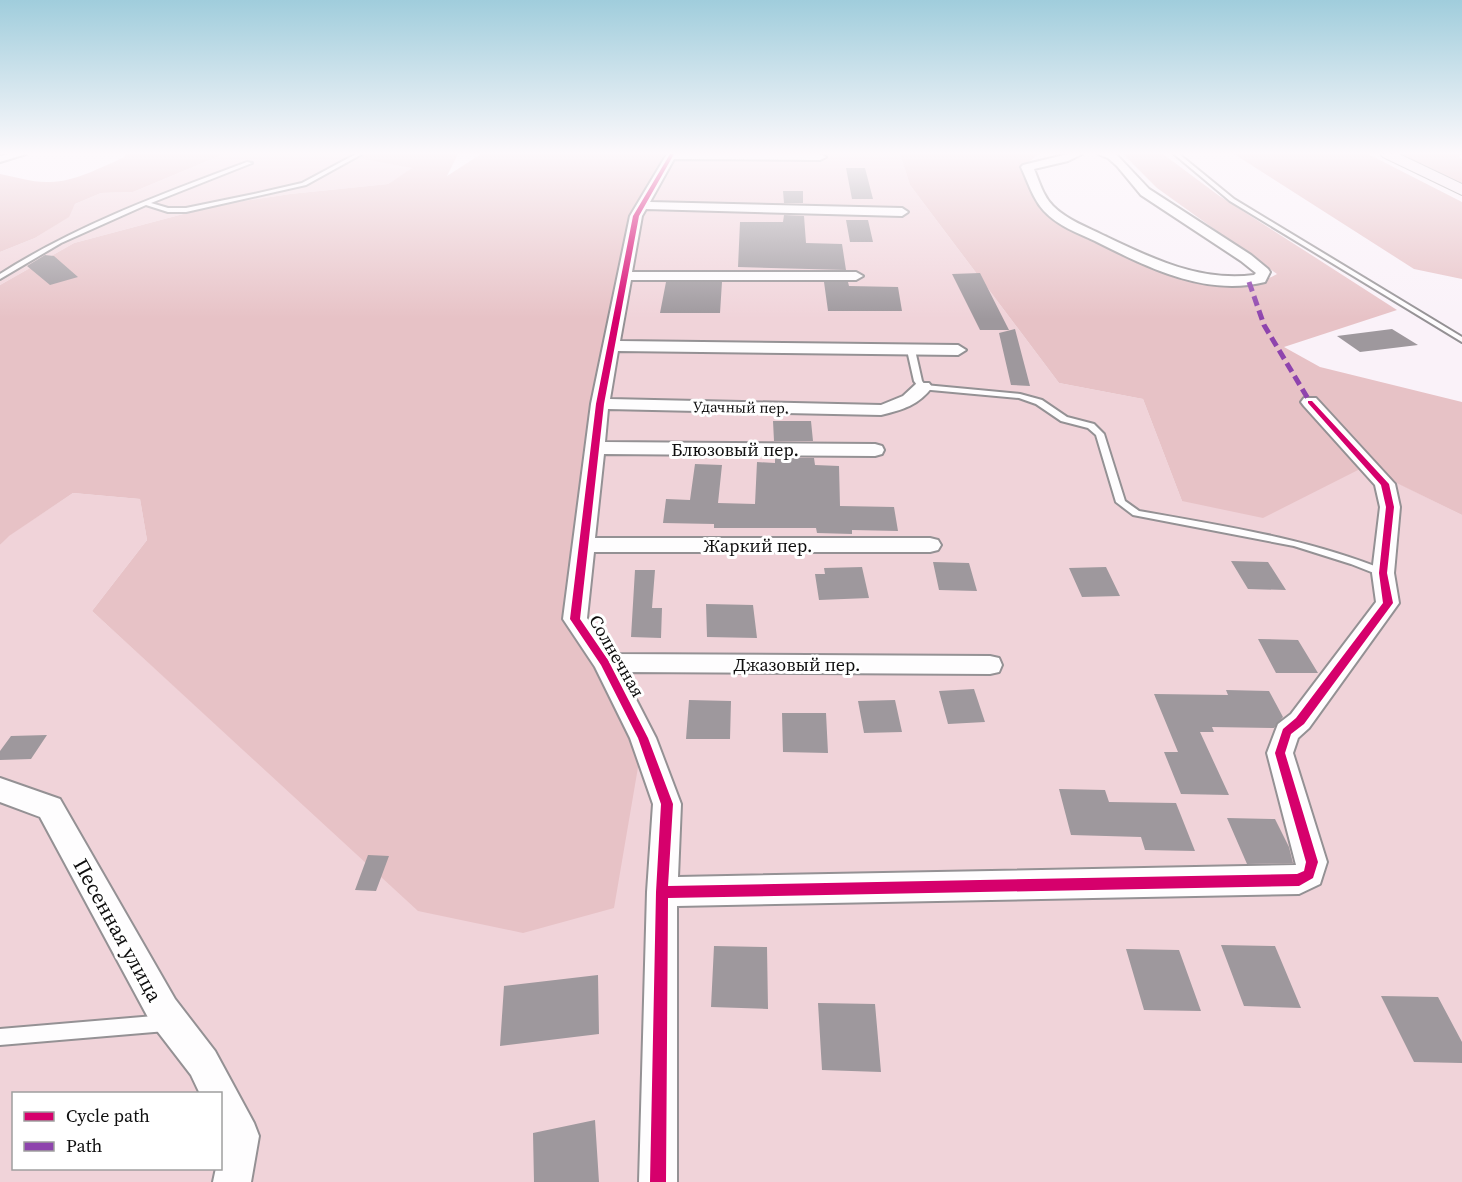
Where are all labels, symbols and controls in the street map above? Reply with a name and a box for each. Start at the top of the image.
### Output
street label: Удачный пер. [693,396,789,418]
street label: Блюзовый пер. [671,437,799,462]
street label: Жаркий пер. [704,533,812,558]
street label: Солнечная [583,610,651,702]
street label: Джазовый пер. [734,652,860,677]
street label: Песенная улица [67,853,170,1007]
legend [12,1092,222,1170]
text: Cycle path [66,1103,150,1128]
text: Path [66,1133,103,1158]

